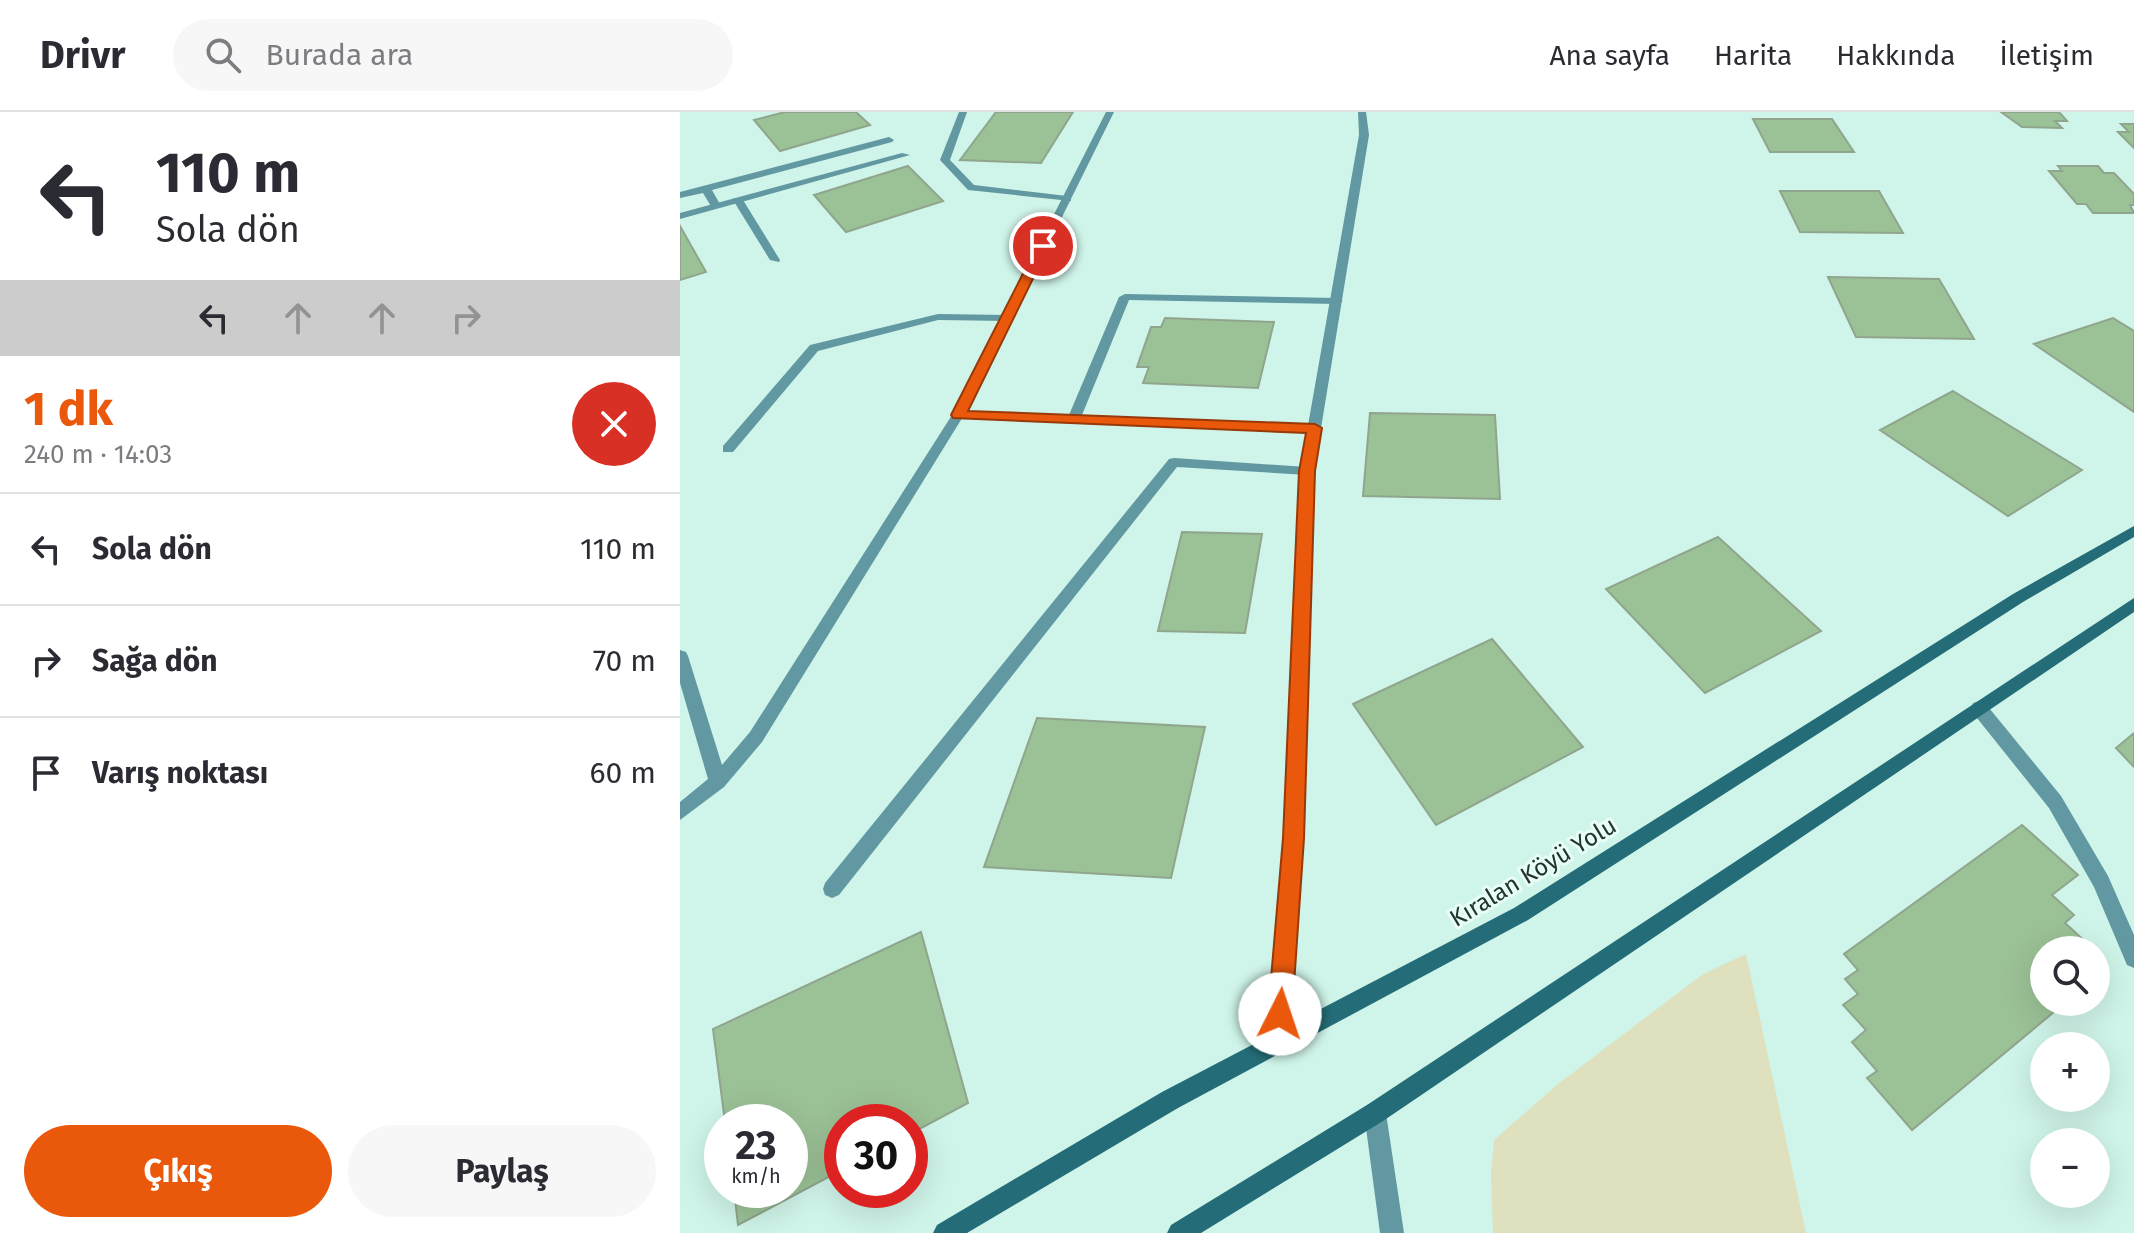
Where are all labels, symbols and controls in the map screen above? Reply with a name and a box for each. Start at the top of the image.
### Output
search box [173,19,733,91]
text: Drivr [40,32,125,78]
icon: search [201,33,245,77]
text: Burada ara [265,37,413,73]
text: Ana sayfa [1550,39,1670,72]
text: Harita [1714,39,1792,72]
text: Hakkında [1836,39,1955,72]
text: İletişim [1999,39,2094,72]
text: 110 m [156,140,300,207]
icon: left [24,144,128,248]
text: Sola dön [156,208,300,252]
pin [1009,212,1077,280]
icon: arrive [1021,224,1065,268]
icon: left [192,296,236,340]
icon: ahead [276,296,320,340]
icon: ahead [360,296,404,340]
icon: right [444,296,488,340]
text: 1 dk [24,380,113,438]
button: close [572,382,656,466]
text: 240 m · 14:03 [24,439,172,470]
icon: left [24,527,68,571]
text: Sola dön [92,531,212,567]
text: 110 m [580,531,656,567]
icon: right [24,639,68,683]
text: Sağa dön [92,643,218,679]
text: 70 m [593,643,656,679]
icon: arrive [24,751,68,795]
text: Varış noktası [92,755,268,791]
text: 60 m [590,755,656,791]
street label: Kıralan Köyü Yolu [1445,811,1621,933]
map controls [2030,936,2110,1208]
button: search [2030,936,2110,1016]
position arrow [1238,972,1322,1056]
button: + [2030,1032,2110,1112]
speed limit sign: 30 [824,1104,928,1208]
text: 23 [735,1122,777,1170]
button: Çıkış [24,1125,332,1217]
button: Paylaş [348,1125,656,1217]
button: − [2030,1128,2110,1208]
text: km/h [731,1164,781,1188]

